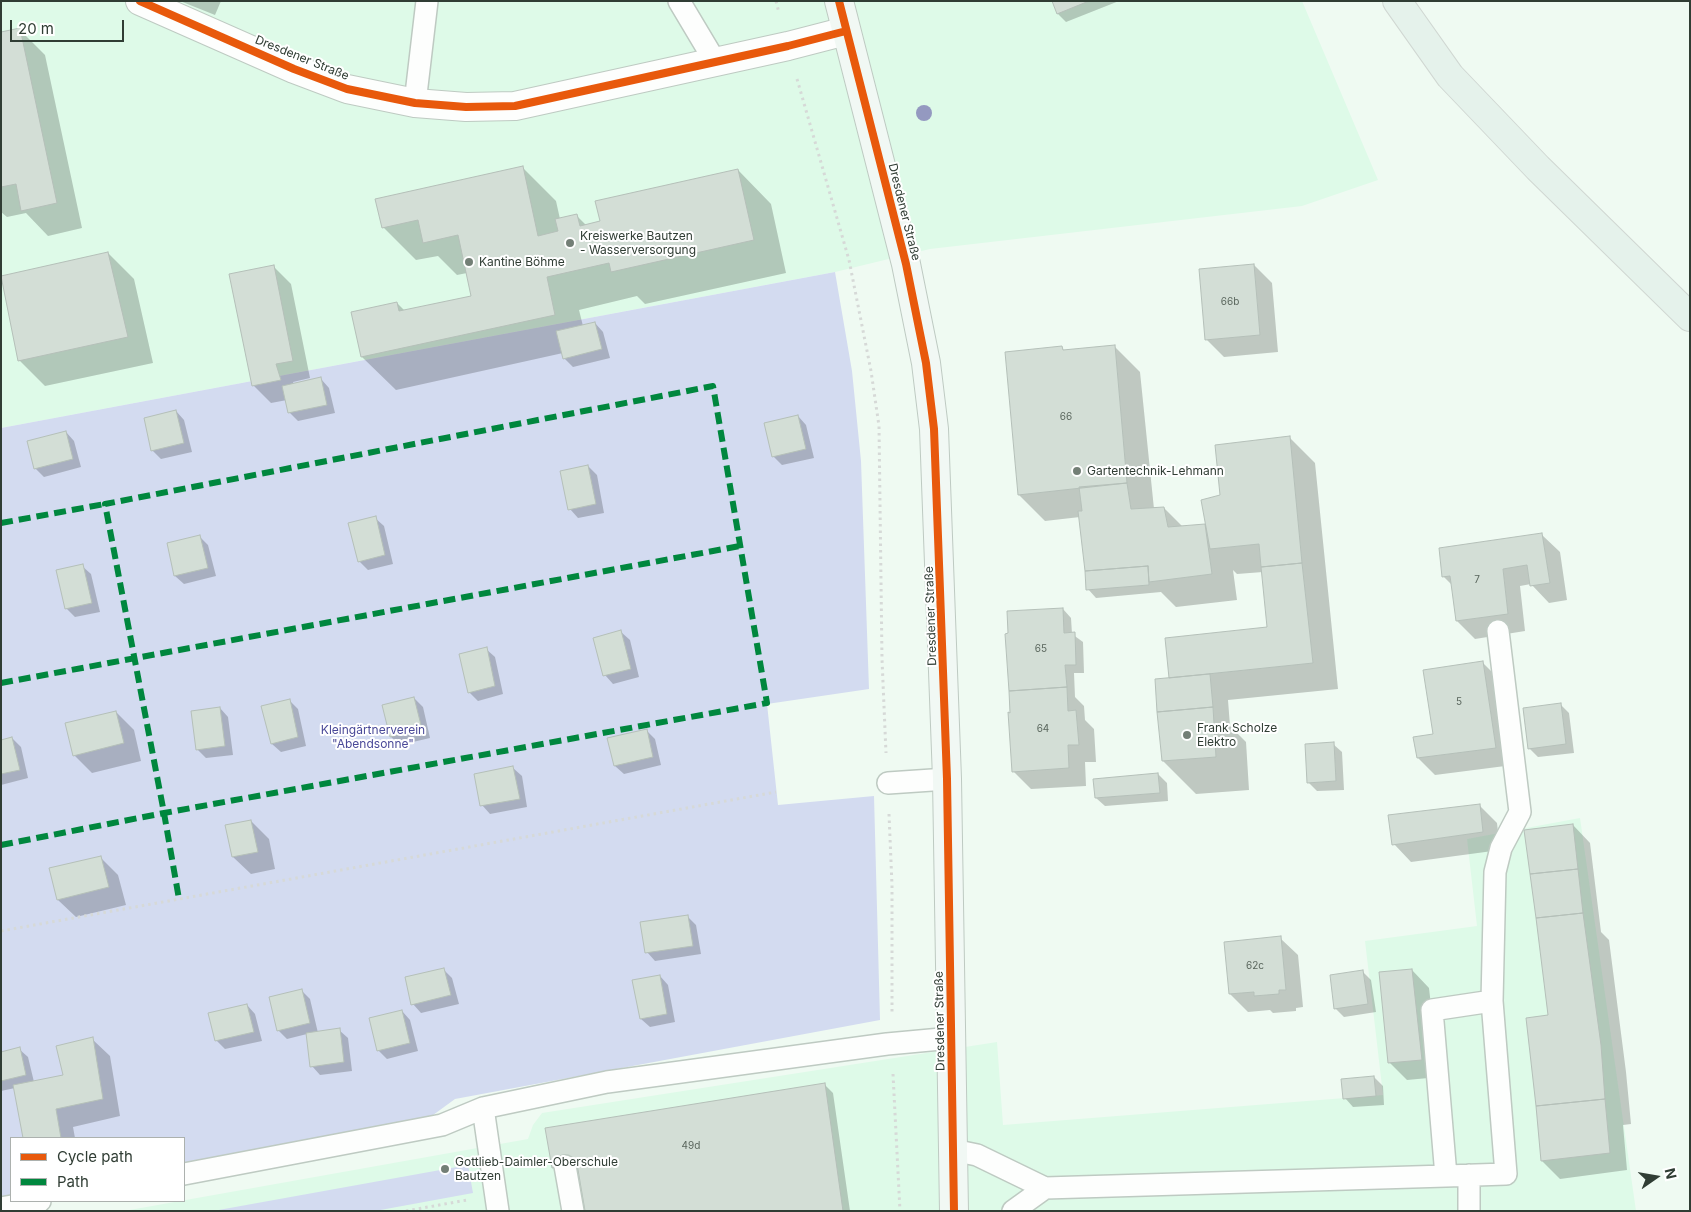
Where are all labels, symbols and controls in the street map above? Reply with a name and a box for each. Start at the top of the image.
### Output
scale bar [12,10,126,42]
text: 20 m [18,19,54,38]
street label: Dresdener Straße [253,33,351,83]
street label: Dresdener Straße [885,162,923,262]
place label: Kreiswerke Bautzen - Wasserversorgung [580,229,696,257]
marker: Kreiswerke Bautzen - Wasserversorgung [564,237,576,249]
place label: Kantine Böhme [479,255,565,269]
marker: Kantine Böhme [463,256,475,268]
house number: 66b [1221,296,1239,308]
house number: 66 [1060,411,1072,423]
place label: Gartentechnik-Lehmann [1087,464,1224,478]
marker: Gartentechnik-Lehmann [1071,465,1083,477]
street label: Dresdener Straße [922,566,940,666]
house number: 7 [1474,574,1480,586]
house number: 65 [1035,643,1047,655]
house number: 5 [1456,696,1462,708]
place label: Frank Scholze Elektro [1197,721,1277,749]
park label: Kleingärtnerverein "Abendsonne" [321,723,425,751]
house number: 64 [1037,723,1049,735]
marker: Frank Scholze Elektro [1181,729,1193,741]
house number: 62c [1246,960,1264,972]
street label: Dresdener Straße [932,971,948,1071]
legend [10,1137,185,1202]
house number: 49d [682,1140,700,1152]
text: Cycle path [57,1147,133,1166]
north arrow [1631,1152,1681,1202]
place label: Gottlieb-Daimler-Oberschule Bautzen [455,1155,618,1183]
marker: Gottlieb-Daimler-Oberschule Bautzen [439,1163,451,1175]
text: N [1662,1166,1681,1181]
text: Path [57,1172,89,1191]

